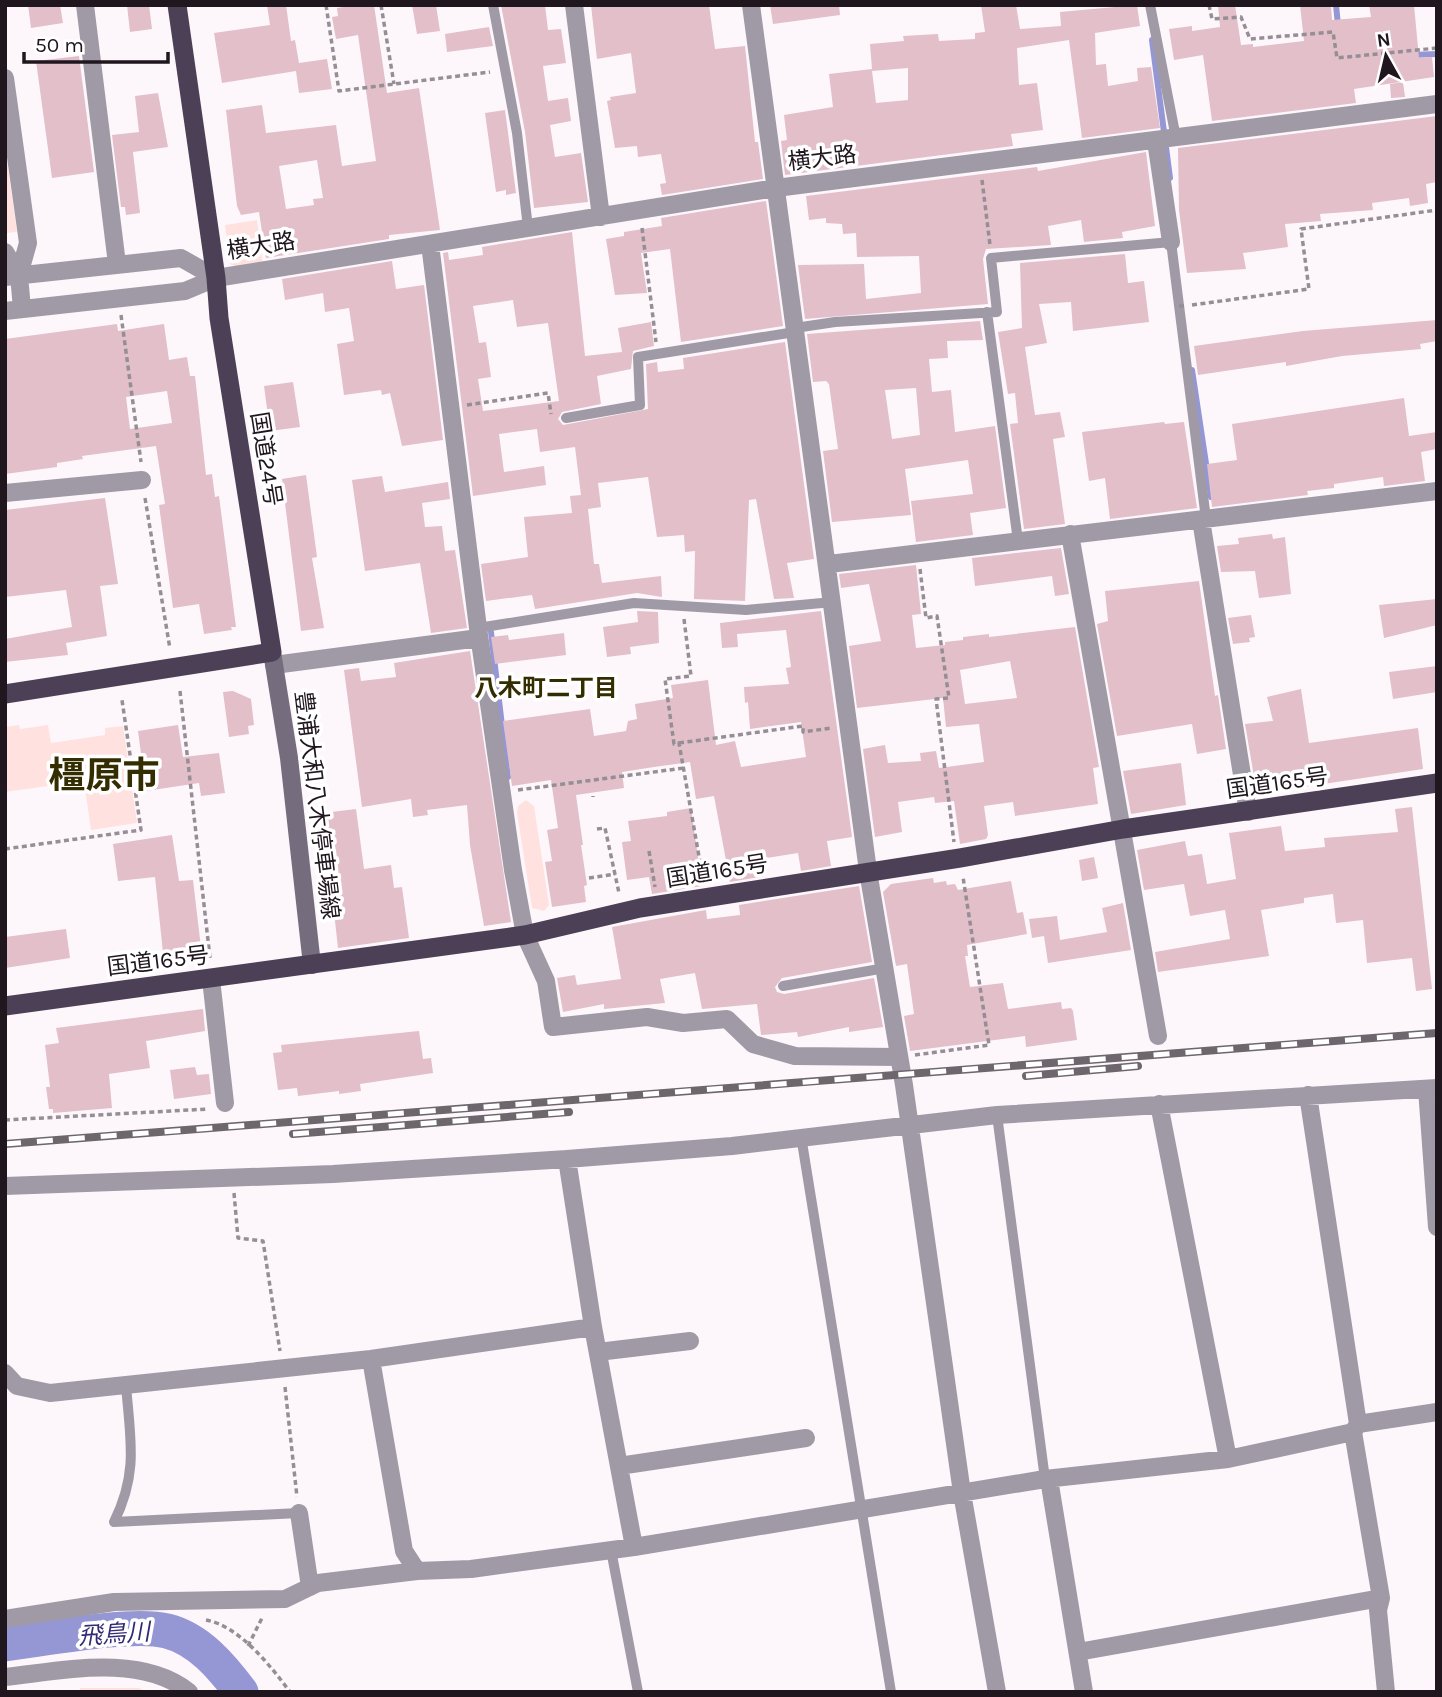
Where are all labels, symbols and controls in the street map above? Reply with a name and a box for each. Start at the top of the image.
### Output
scale bar [24,21,168,65]
north arrow [1351,21,1421,91]
text: N [1375,28,1392,52]
text: 50 m [35,33,84,57]
street label: 横大路 [786,140,858,176]
street label: 横大路 [225,227,297,265]
street label: 国道24号 [245,410,287,508]
district label: 八木町二丁目 [474,674,618,702]
street label: 豊浦大和八木停車場線 [290,689,344,921]
district label: 橿原市 [49,754,160,797]
street label: 国道165号 [1224,762,1330,804]
street label: 国道165号 [664,850,770,892]
street label: 国道165号 [105,941,211,981]
water label: 飛鳥川 [77,1617,154,1650]

